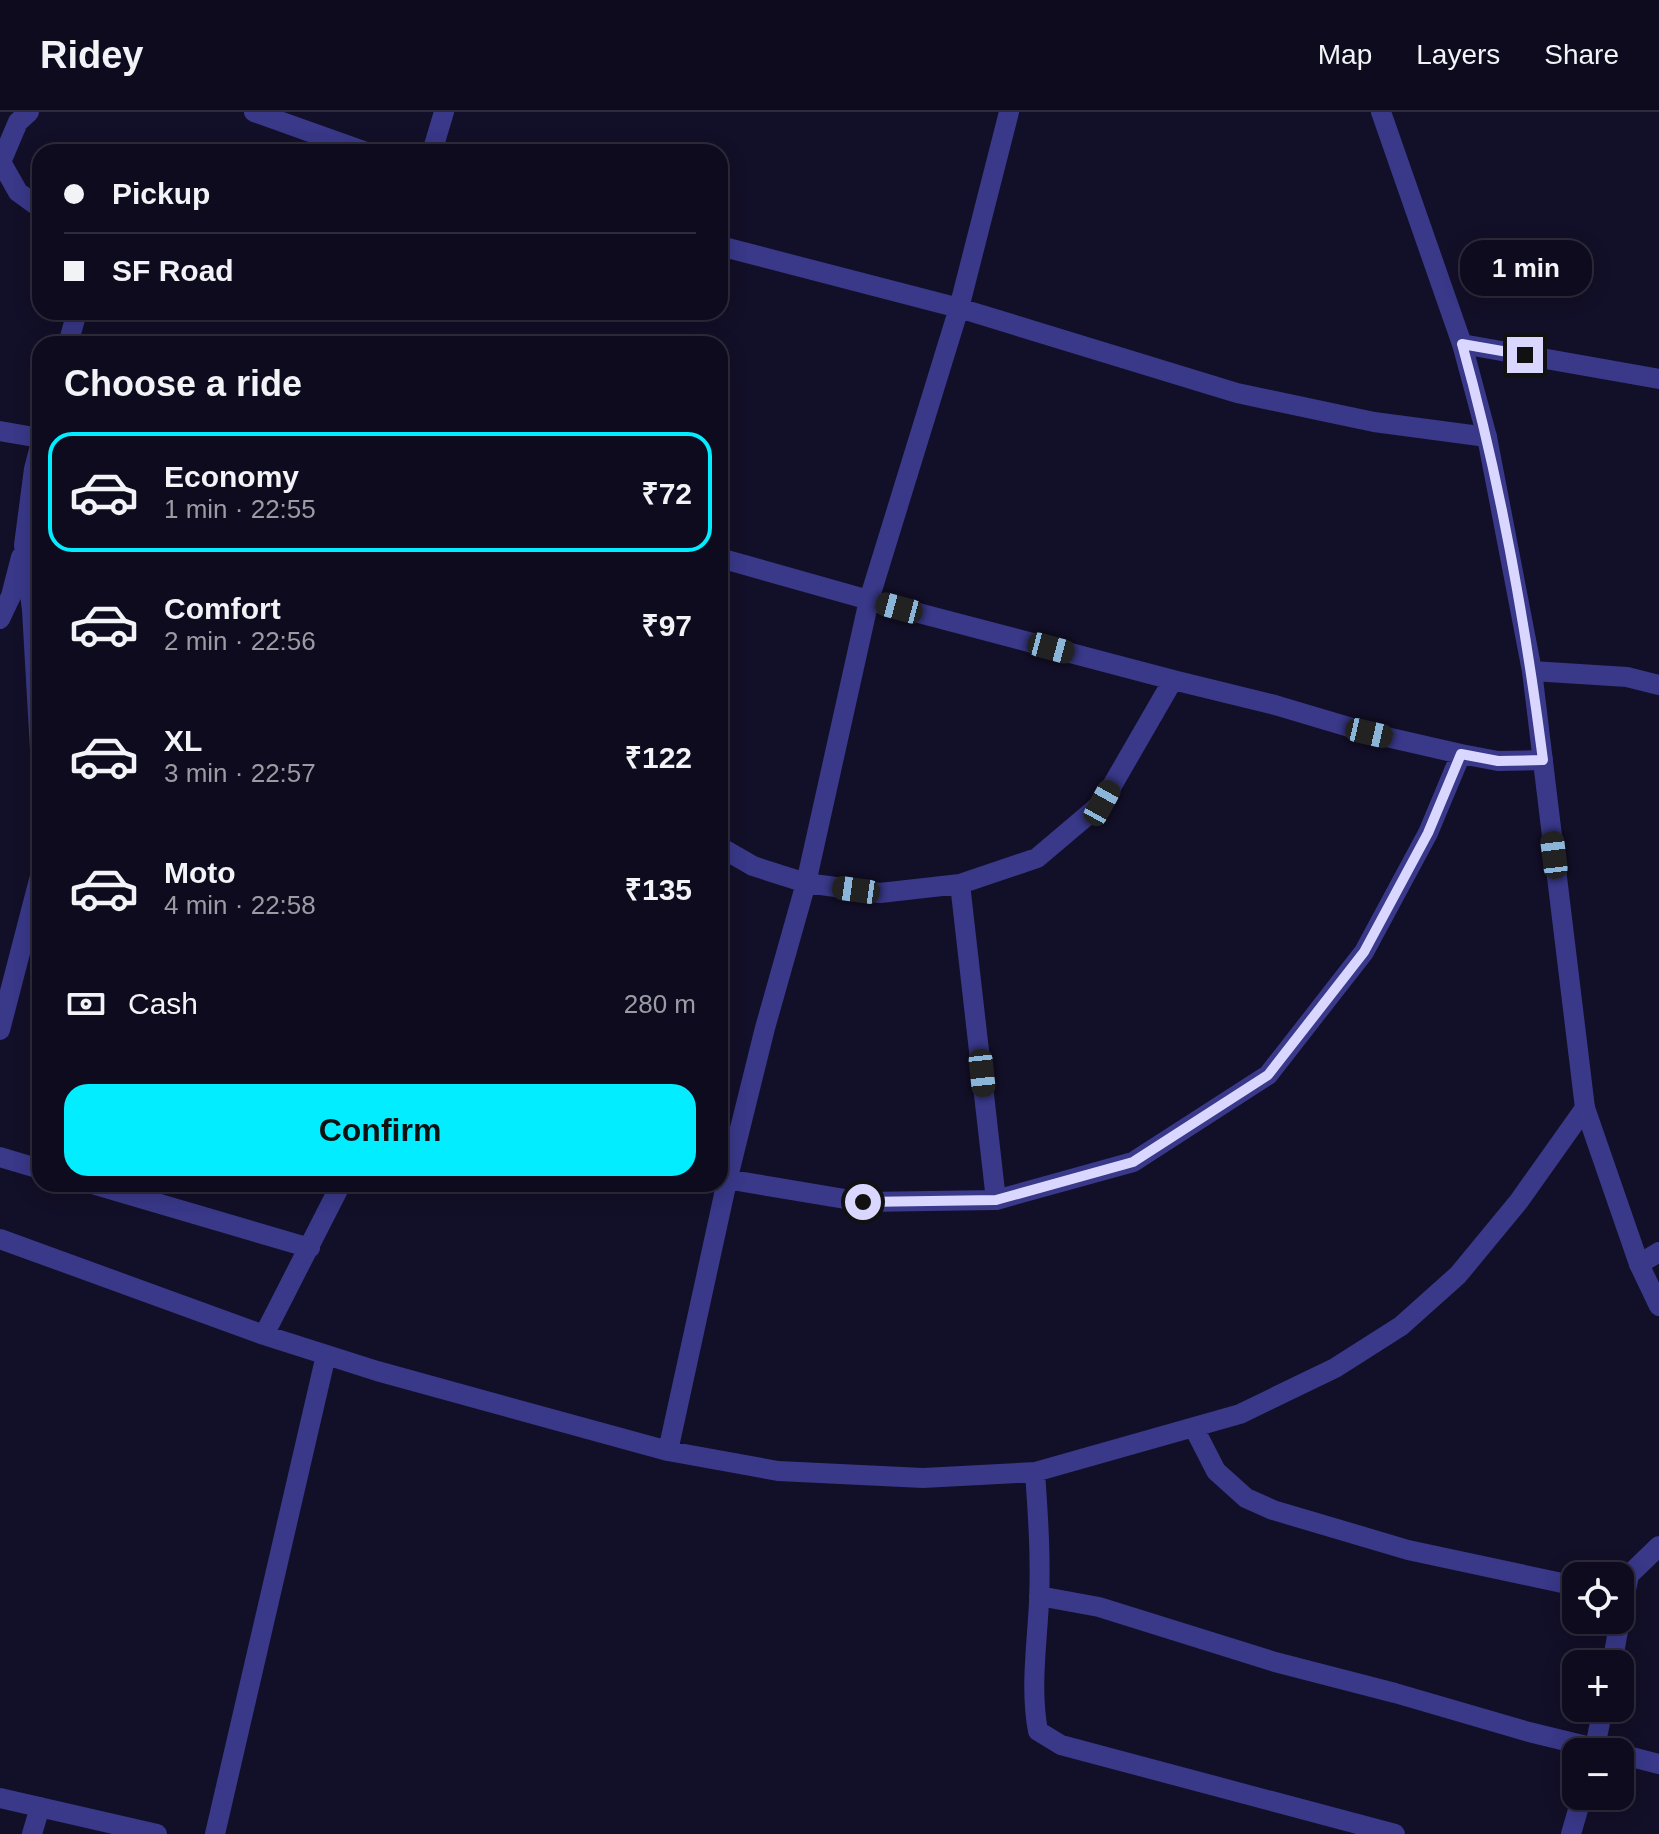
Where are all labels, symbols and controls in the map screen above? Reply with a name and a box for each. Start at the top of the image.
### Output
text: Ridey [40,34,143,76]
text: Map [1318,39,1372,70]
text: Layers [1416,39,1500,70]
text: Share [1544,39,1619,70]
text: Pickup [112,177,210,210]
callout: 1 min [1459,239,1591,295]
text: 1 min [1492,253,1560,283]
text: SF Road [112,254,234,287]
route end [1507,337,1543,373]
text: Choose a ride [64,363,302,404]
icon: car [68,456,140,528]
text: Economy [164,460,299,493]
text: ₹72 [641,477,692,510]
text: 1 min · 22:55 [164,494,316,524]
icon: car [68,588,140,660]
car [873,590,925,626]
text: Comfort [164,592,281,625]
text: ₹97 [641,609,692,642]
text: 2 min · 22:56 [164,626,316,656]
car [1025,630,1077,666]
car [1343,716,1395,750]
icon: car [68,720,140,792]
text: XL [164,724,202,757]
text: ₹122 [625,741,692,774]
text: 3 min · 22:57 [164,758,316,788]
car [1080,776,1124,830]
car [1539,830,1569,880]
icon: car [68,852,140,924]
text: Moto [164,856,236,889]
text: ₹135 [625,873,692,906]
car [831,875,881,905]
text: 4 min · 22:58 [164,890,316,920]
icon: cash [64,982,108,1026]
text: Cash [128,987,198,1020]
text: 280 m [624,989,696,1019]
car [968,1048,996,1098]
button: Confirm [64,1084,696,1176]
route start [845,1184,881,1220]
map controls [1562,1562,1634,1810]
button: locate [1562,1562,1634,1634]
button: + [1562,1650,1634,1722]
button: − [1562,1738,1634,1810]

